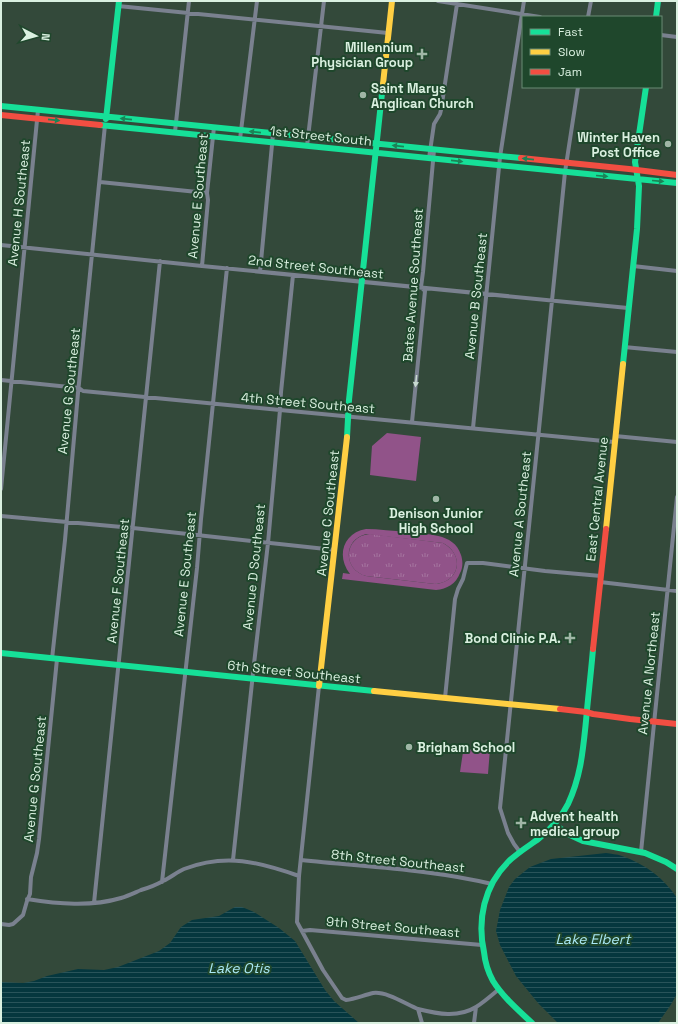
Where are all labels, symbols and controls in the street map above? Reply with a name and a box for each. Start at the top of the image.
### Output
north arrow [16,16,56,56]
legend [522,16,662,88]
text: Fast [558,24,583,40]
text: N [39,33,53,41]
place label: Millennium Physician Group [311,39,413,71]
text: Slow [558,44,585,60]
marker: Millennium Physician Group [416,48,428,60]
text: Jam [558,64,582,80]
place label: Saint Marys Anglican Church [371,80,474,112]
marker: Saint Marys Anglican Church [358,90,368,100]
one-way arrow [120,115,132,122]
one-way arrow [48,117,60,124]
street label: 1st Street South [269,122,373,150]
one-way arrow [249,128,261,135]
place label: Winter Haven Post Office [577,129,660,161]
street label: Avenue E Southeast [184,133,212,259]
street label: Avenue H Southeast [4,139,34,267]
marker: Winter Haven Post Office [663,139,673,149]
one-way arrow [392,143,404,150]
one-way arrow [521,156,534,163]
one-way arrow [451,158,463,165]
one-way arrow [596,172,608,179]
one-way arrow [652,178,664,184]
street label: Bates Avenue Southeast [399,208,427,362]
street label: Avenue B Southeast [461,232,491,360]
street label: 2nd Street Southeast [247,251,385,283]
street label: Avenue G Southeast [54,327,84,455]
one-way arrow [412,375,419,387]
street label: 4th Street Southeast [240,389,376,417]
street label: East Central Avenue [582,436,612,562]
street label: Avenue C Southeast [313,449,343,577]
street label: Avenue A Southeast [505,450,535,578]
marker: Denison Junior High School [431,494,441,504]
street label: Avenue D Southeast [239,503,269,631]
place label: Denison Junior High School [389,505,483,537]
street label: Avenue E Southeast [170,511,200,637]
street label: Avenue F Southeast [103,518,133,644]
street label: Avenue A Northeast [634,611,664,735]
place label: Bond Clinic P.A. [465,630,561,647]
marker: Bond Clinic P.A. [564,632,576,644]
street label: 6th Street Southeast [226,657,362,687]
street label: Avenue G Southeast [20,715,50,843]
place label: Brigham School [417,739,515,756]
marker: Brigham School [404,742,414,752]
place label: Advent health medical group [530,808,620,840]
marker: Advent health medical group [515,817,527,829]
street label: 8th Street Southeast [330,846,466,876]
street label: 9th Street Southeast [326,913,461,941]
water label: Lake Elbert [555,930,632,948]
water label: Lake Otis [208,959,270,977]

